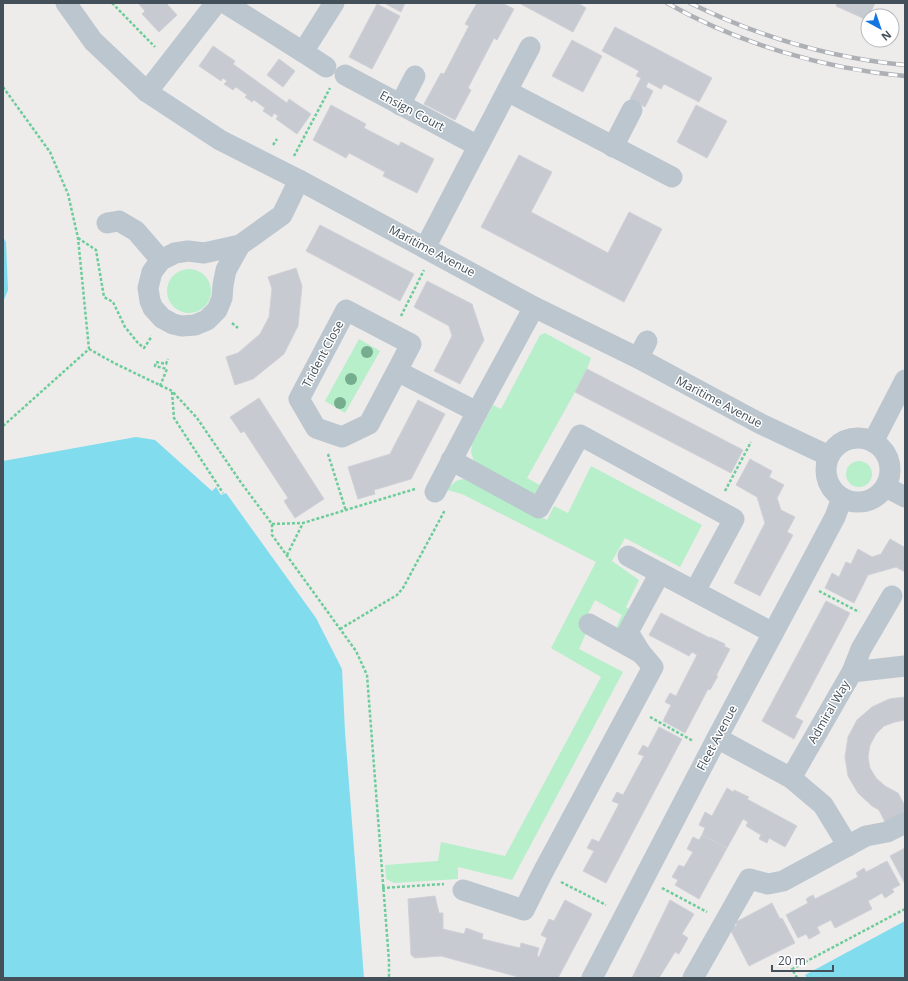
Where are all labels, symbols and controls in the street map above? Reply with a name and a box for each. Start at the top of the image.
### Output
north arrow [860,8,900,48]
text: N [878,27,895,45]
street label: Ensign Court [377,86,448,135]
street label: Maritime Avenue [386,221,479,281]
street label: Trident Close [298,317,347,390]
street label: Maritime Avenue [673,372,766,432]
street label: Admiral Way [804,676,854,747]
street label: Fleet Avenue [692,702,741,773]
scale bar [772,947,833,973]
text: 20 m [778,952,806,969]

